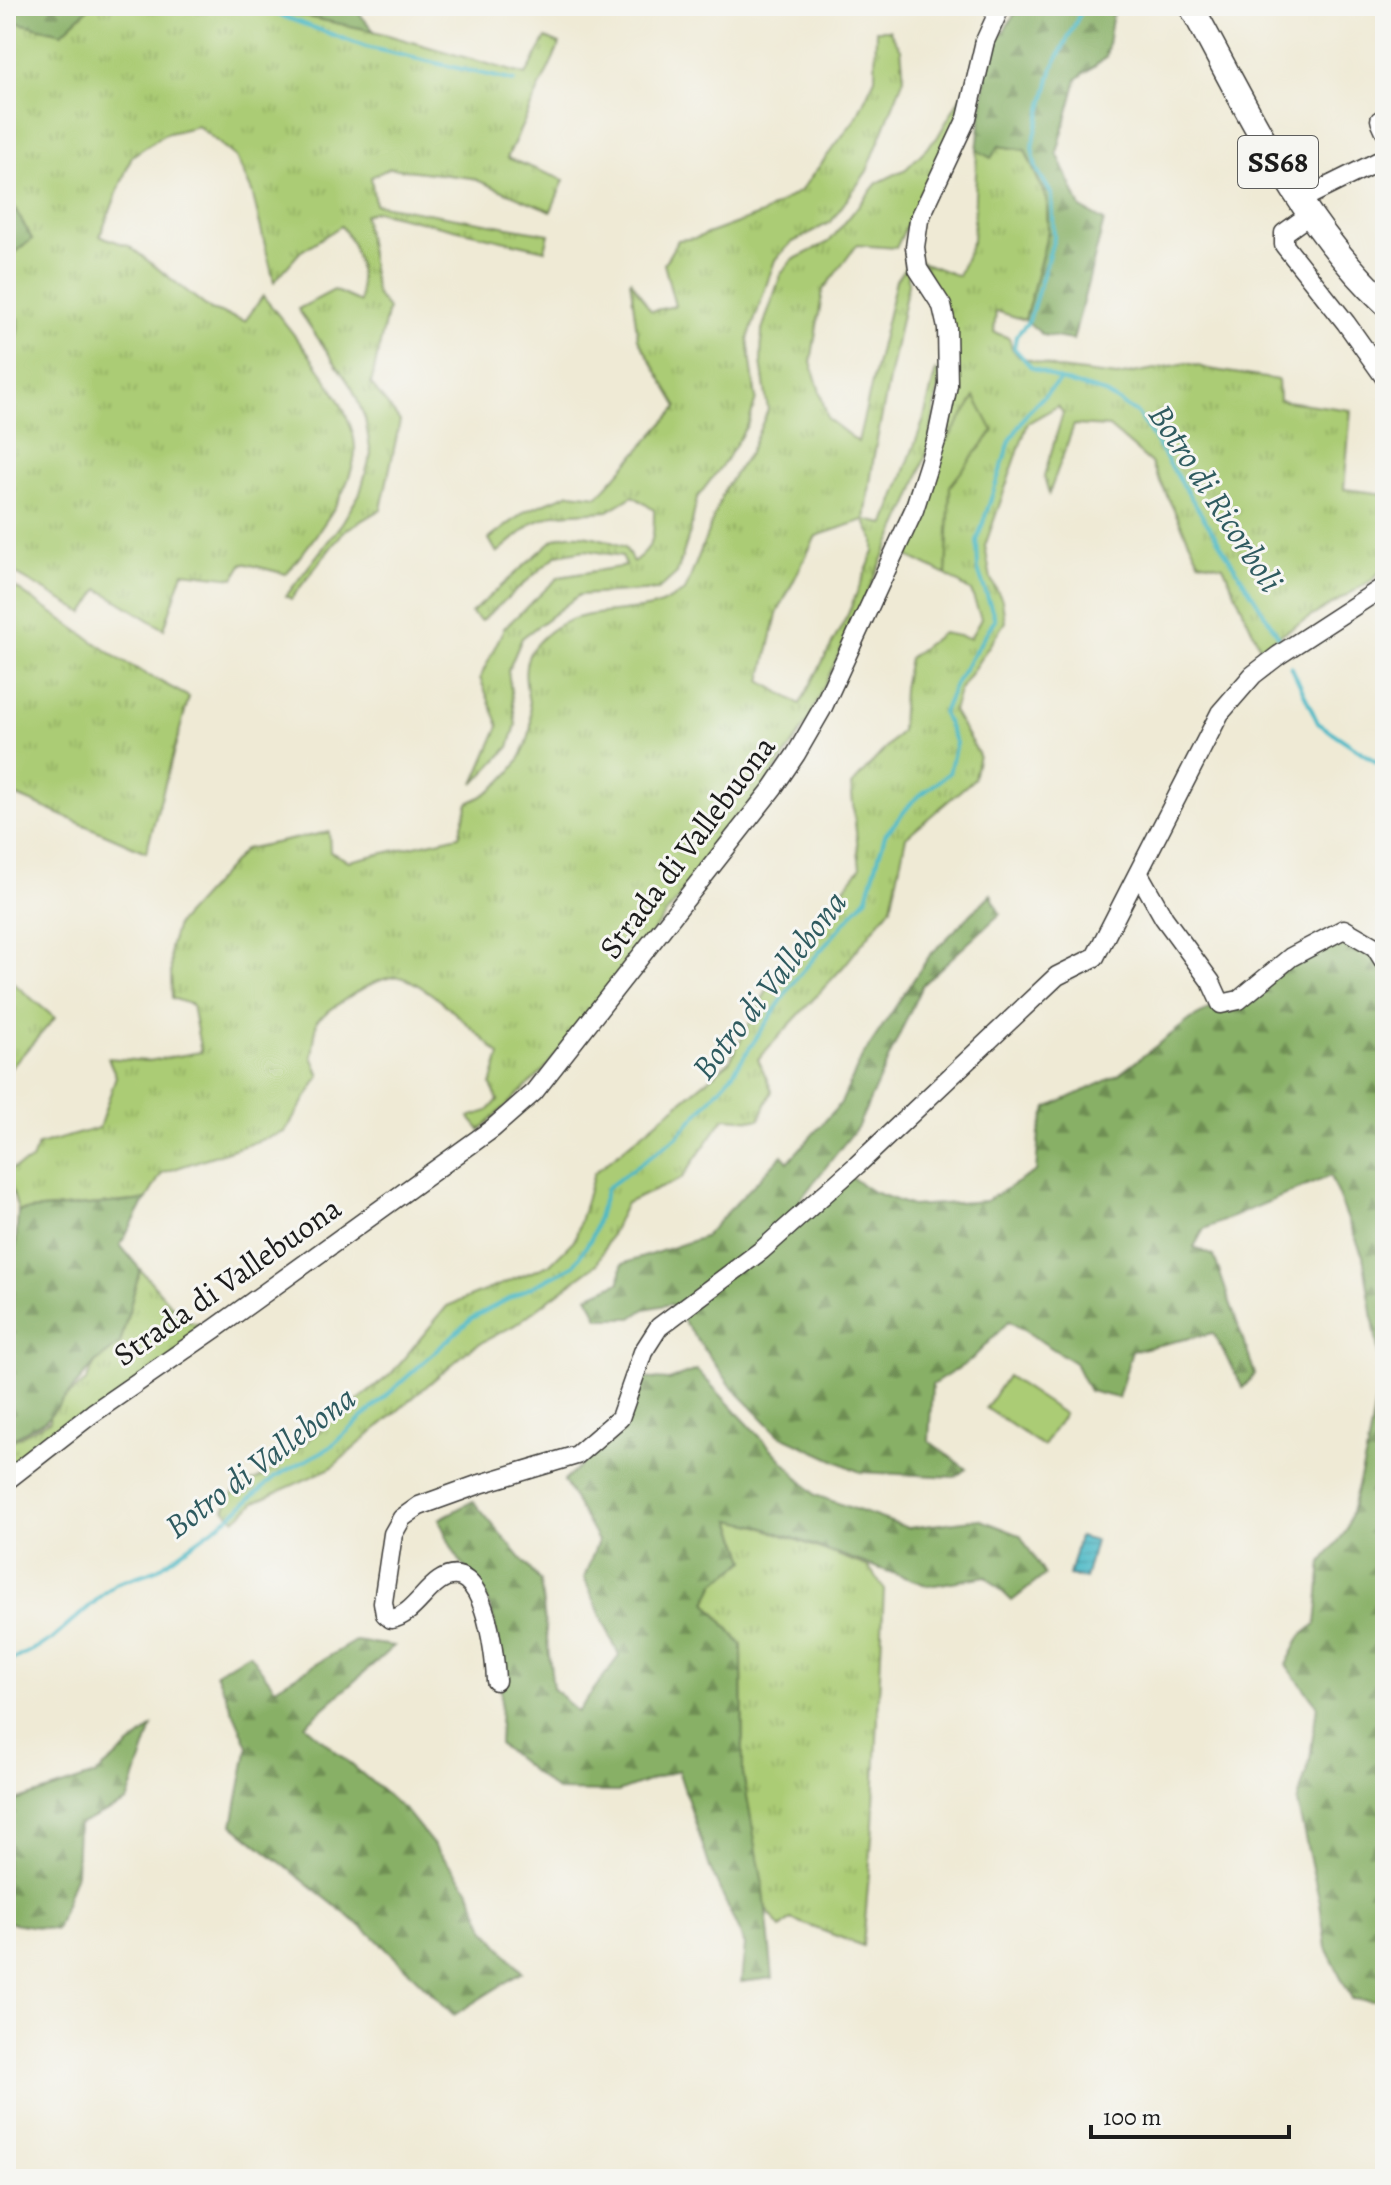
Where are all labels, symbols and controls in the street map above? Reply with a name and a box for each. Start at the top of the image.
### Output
road number: SS68 [1238,136,1318,188]
water label: Botro di Ricorboli [1137,395,1295,601]
street label: Strada di Vallebuona [588,726,786,968]
water label: Botro di Vallebona [680,881,858,1089]
street label: Strada di Vallebuona [104,1186,350,1376]
water label: Botro di Vallebona [155,1375,365,1549]
scale bar [1091,2089,1289,2139]
text: 100 m [1103,2101,1162,2133]

